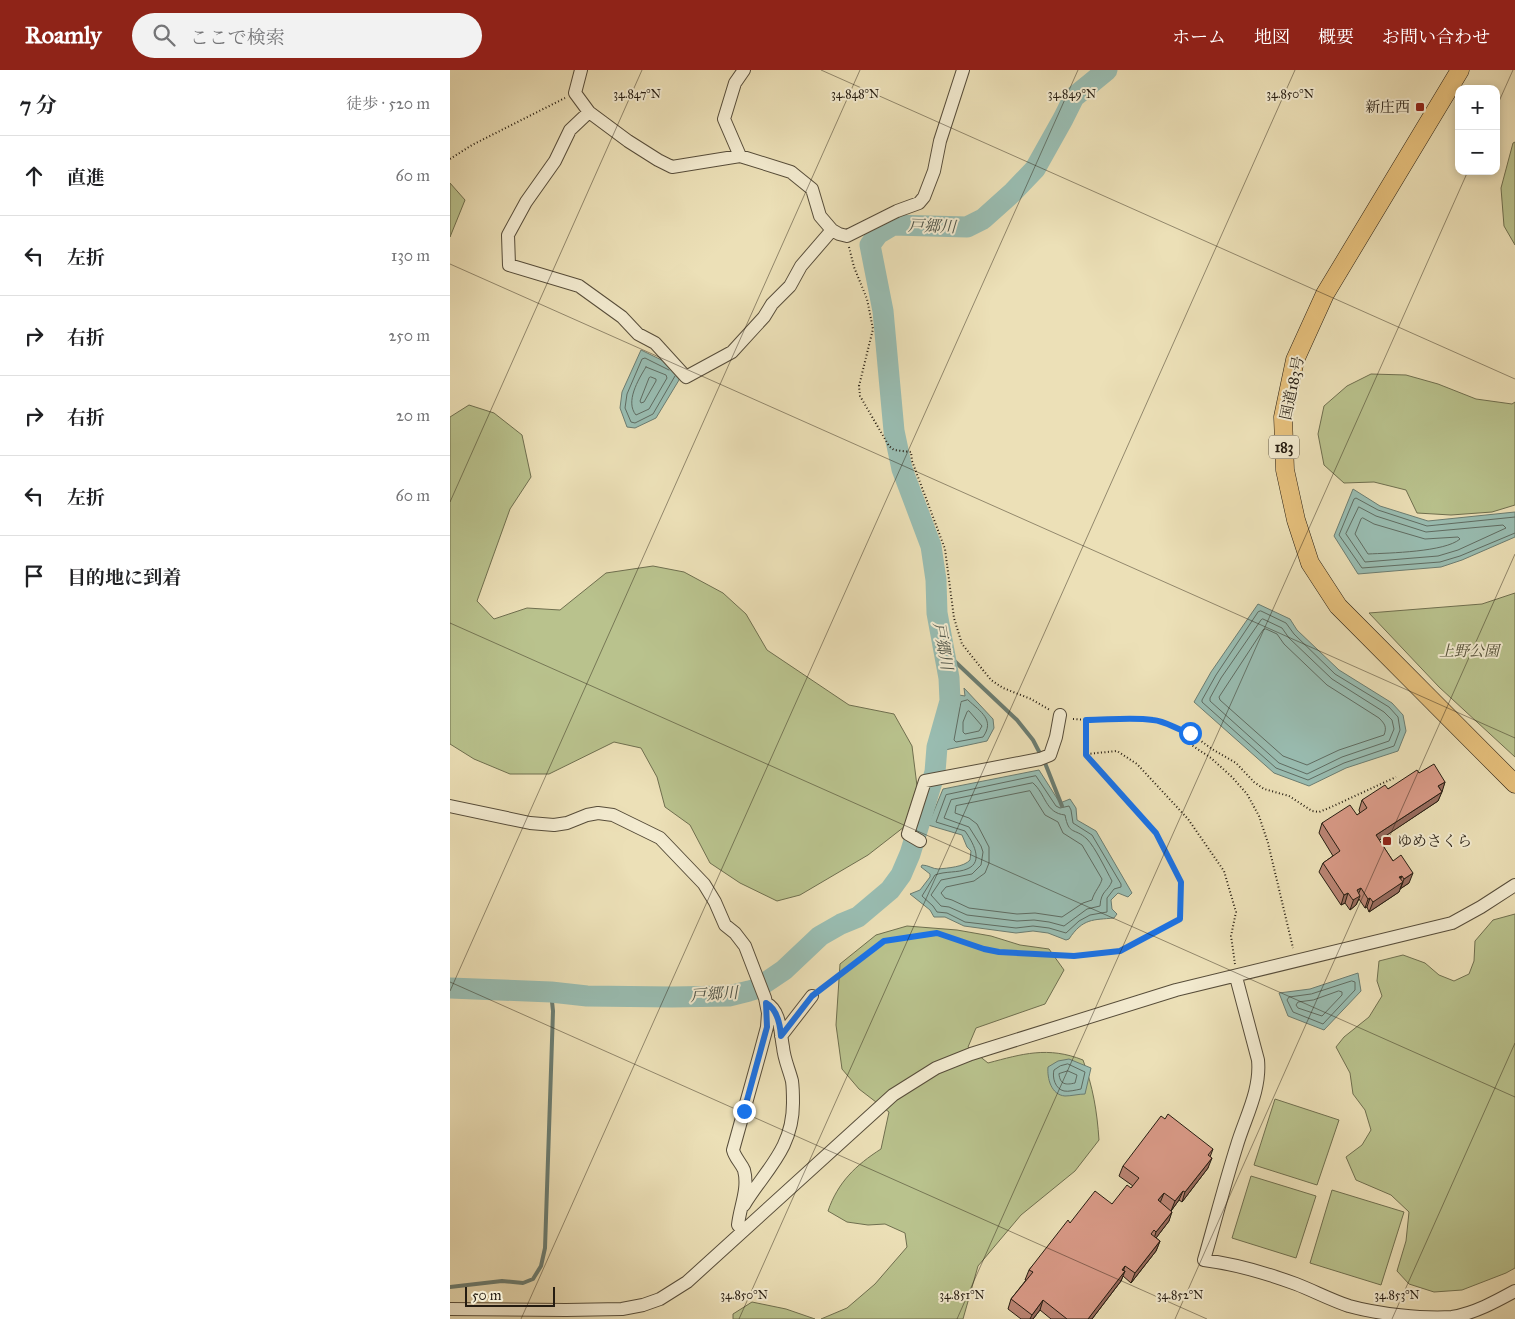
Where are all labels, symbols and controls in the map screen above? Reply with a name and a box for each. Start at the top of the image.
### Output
search box [132,13,482,58]
text: Roamly [25,20,102,50]
icon: search [150,21,178,49]
text: ここで検索 [190,26,285,49]
text: ホーム [1172,26,1226,48]
text: 地図 [1254,26,1290,48]
text: 概要 [1318,26,1354,48]
text: お問い合わせ [1382,26,1490,48]
map controls [1455,85,1500,175]
button: + [1455,85,1500,130]
text: 34.847°N [613,87,661,101]
text: 34.848°N [831,87,879,101]
text: 34.849°N [1048,87,1096,101]
text: 34.850°N [1266,87,1314,101]
text: 7 分 [20,92,57,118]
text: 徒歩 · 520 m [346,94,430,113]
place label: 新庄西 [1365,98,1410,116]
marker: 新庄西 [1414,101,1426,113]
button: − [1455,130,1500,175]
icon: ahead [20,162,48,190]
text: 直進 [67,166,105,189]
text: 60 m [396,166,430,185]
water label: 戸郷川 [908,216,958,236]
icon: left [20,242,48,270]
text: 左折 [67,246,105,269]
text: 130 m [391,246,430,265]
icon: right [20,322,48,350]
text: 右折 [67,326,105,349]
text: 250 m [389,326,430,345]
street label: 国道183号 [1276,354,1308,422]
icon: right [20,402,48,430]
text: 右折 [67,406,105,429]
text: 20 m [396,406,430,425]
road number: 183 [1269,436,1299,458]
icon: left [20,482,48,510]
text: 左折 [67,486,105,509]
text: 60 m [396,486,430,505]
icon: arrive [20,562,48,590]
text: 目的地に到着 [67,566,181,589]
water label: 戸郷川 [929,621,957,673]
park label: 上野公園 [1439,642,1502,660]
route start [1179,722,1202,745]
place label: ゆめさくら [1397,832,1472,850]
marker: ゆめさくら [1381,835,1393,847]
water label: 戸郷川 [689,983,741,1005]
route end [733,1100,756,1123]
scale bar [465,1284,555,1307]
text: 50 m [472,1287,501,1304]
text: 34.850°N [720,1288,768,1302]
text: 34.851°N [939,1288,985,1302]
text: 34.852°N [1157,1288,1203,1302]
text: 34.853°N [1374,1288,1420,1302]

